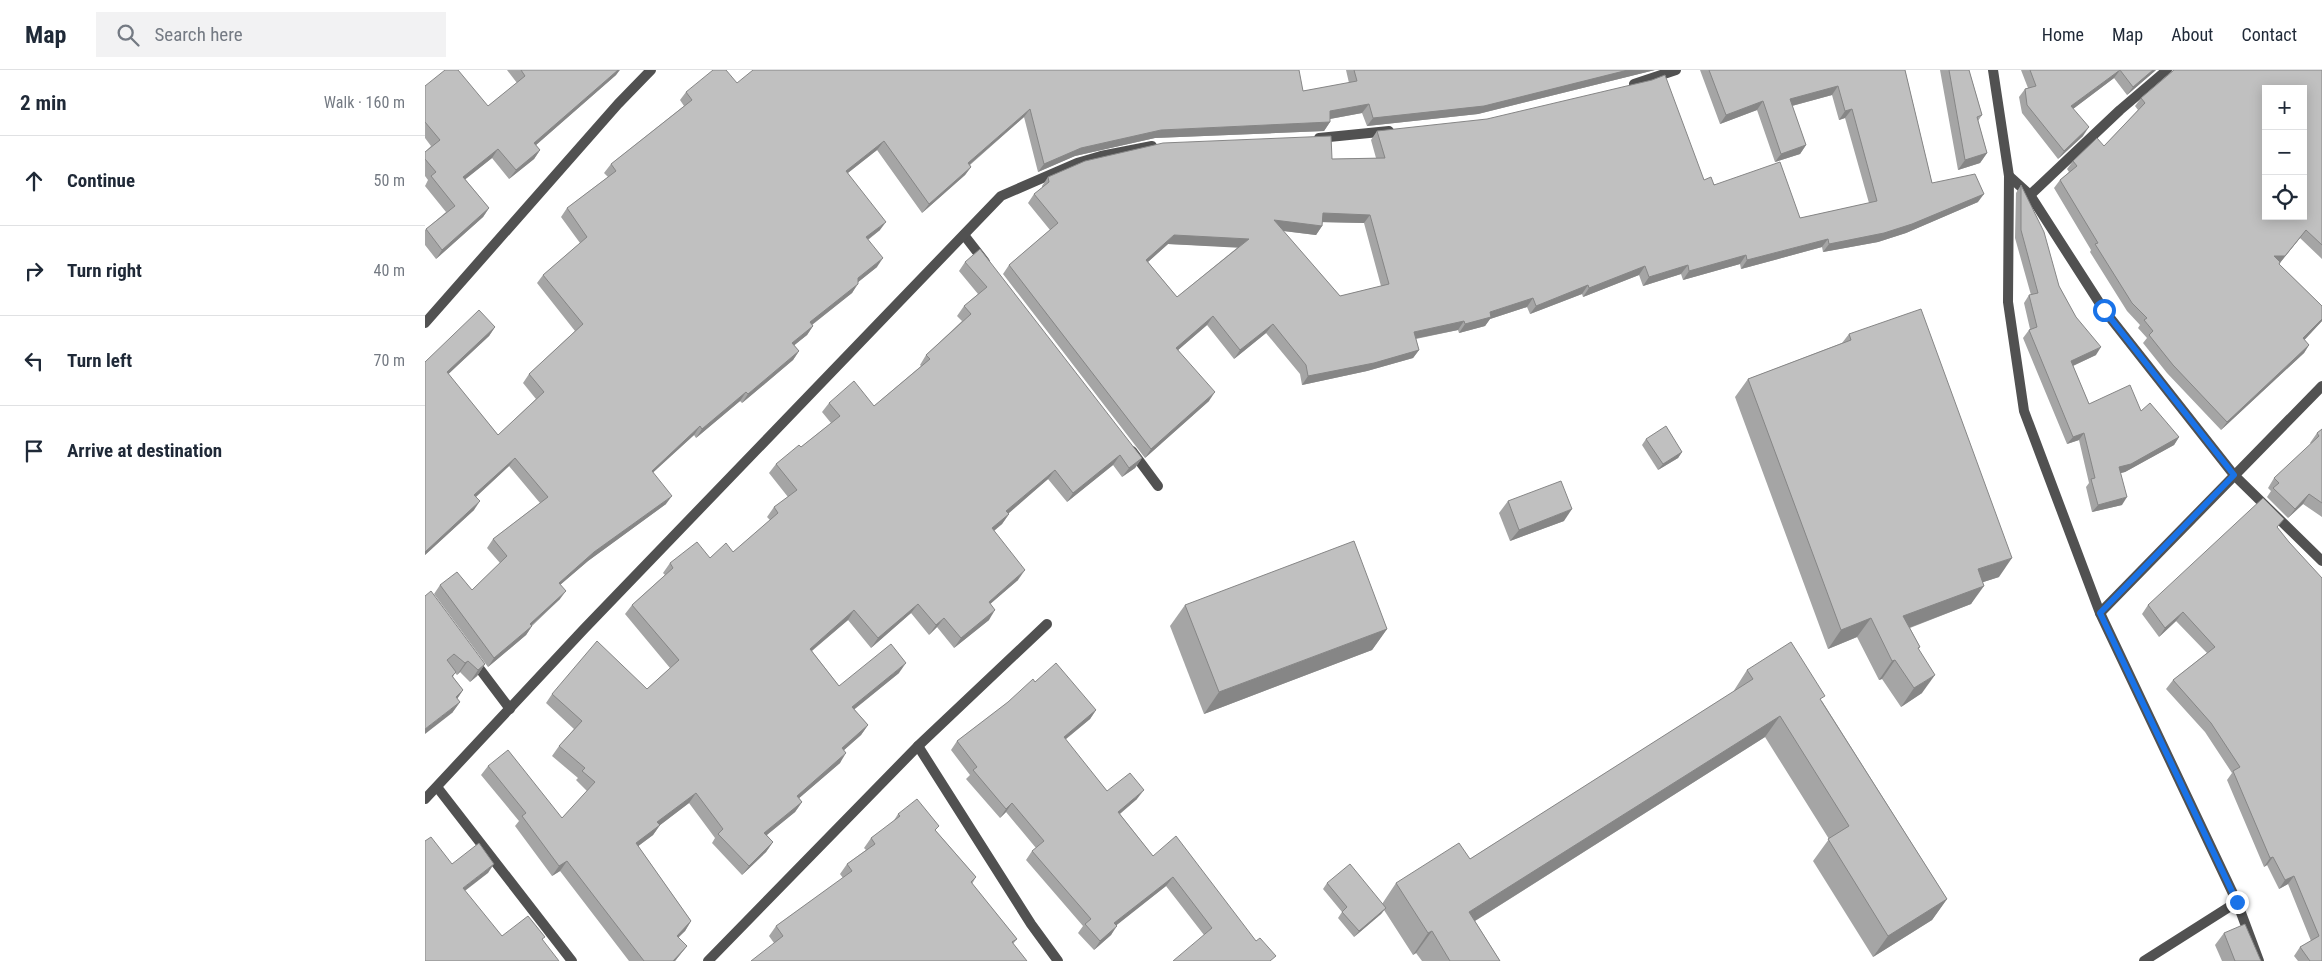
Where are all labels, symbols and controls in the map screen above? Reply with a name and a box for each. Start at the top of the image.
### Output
search box [96,12,446,57]
text: Map [25,21,66,49]
icon: search [114,21,142,49]
text: Search here [154,23,243,46]
text: Home [2042,24,2084,45]
text: Map [2112,24,2143,45]
text: About [2171,24,2213,45]
text: Contact [2241,24,2297,45]
map controls [2262,85,2307,220]
button: + [2262,85,2307,130]
text: 2 min [20,91,67,115]
text: Walk · 160 m [324,93,405,112]
button: − [2262,130,2307,175]
icon: ahead [20,167,48,195]
text: Continue [67,169,135,192]
text: 50 m [373,171,405,190]
button: locate [2262,175,2307,220]
icon: right [20,257,48,285]
text: Turn right [67,259,142,282]
text: 40 m [373,261,405,280]
route start [2093,299,2116,322]
icon: left [20,347,48,375]
text: Turn left [67,349,132,372]
text: 70 m [373,351,405,370]
icon: arrive [20,437,48,465]
text: Arrive at destination [67,439,222,462]
route end [2226,891,2249,914]

